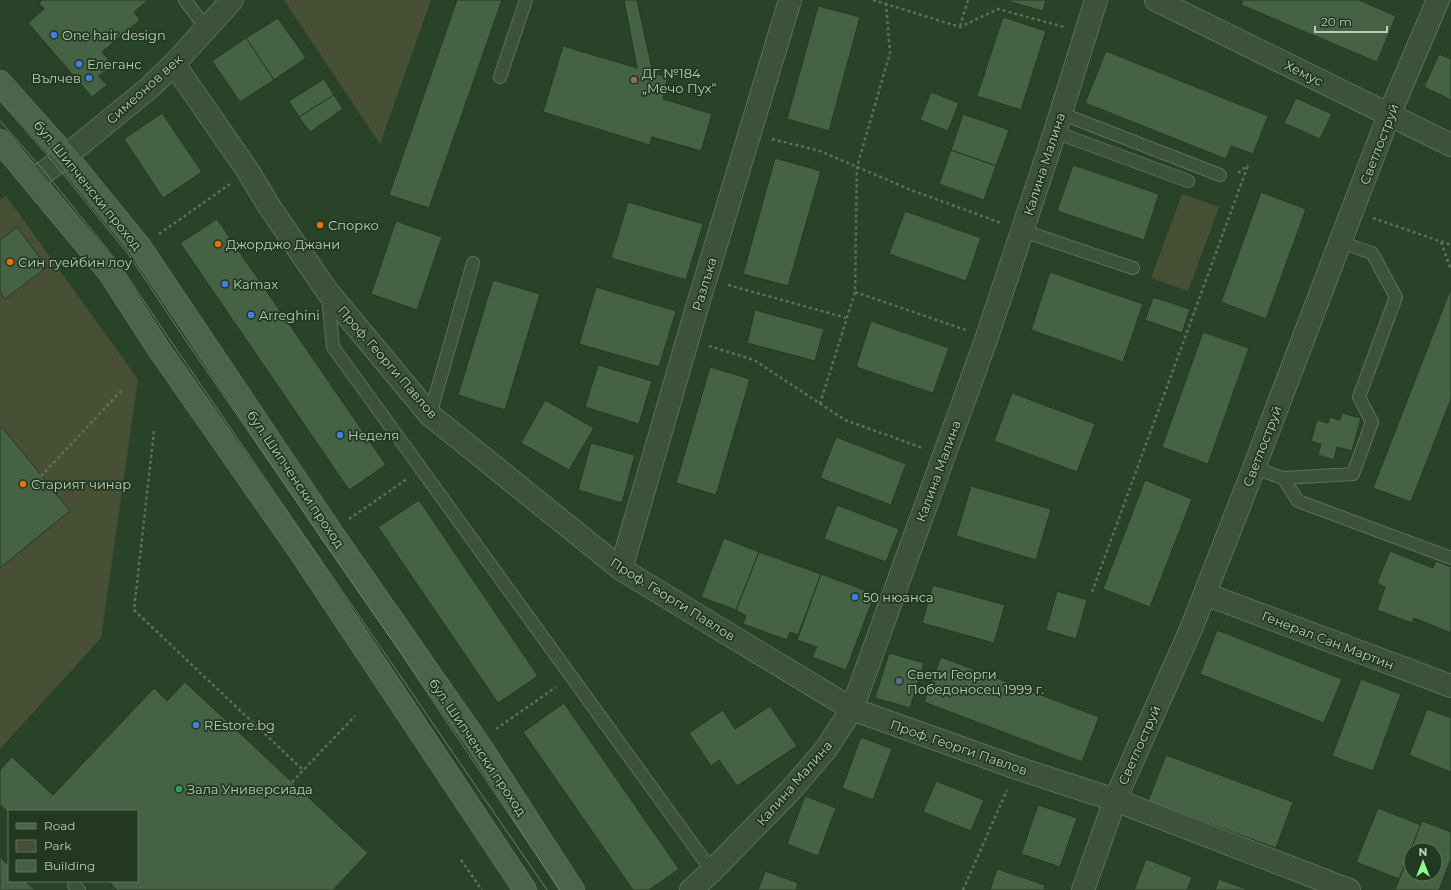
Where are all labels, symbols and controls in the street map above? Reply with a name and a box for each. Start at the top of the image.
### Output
scale bar [1315,8,1387,34]
text: 20 m [1321,14,1352,29]
place label: One hair design [62,27,166,43]
marker: One hair design [49,30,59,40]
street label: Симеонов век [103,50,186,127]
place label: Елеганс [87,56,142,72]
street label: Хемус [1282,57,1326,89]
marker: Елеганс [74,59,84,69]
place label: ДГ №184 „Мечо Пух“ [642,65,717,96]
place label: Вълчев [31,70,81,86]
marker: Вълчев [84,73,94,83]
marker: ДГ №184 „Мечо Пух“ [629,75,639,85]
street label: Светлоструй [1356,101,1402,187]
street label: Калина Малина [1020,111,1068,217]
street label: бул. Шипченски проход [31,117,145,253]
place label: Спорко [328,217,379,233]
marker: Спорко [315,220,325,230]
place label: Джорджо Джани [226,236,340,252]
marker: Джорджо Джани [213,239,223,249]
place label: Син гуейбин лоу [18,254,133,270]
street label: Разлъка [688,255,720,313]
marker: Син гуейбин лоу [5,257,15,267]
place label: Kamax [233,276,278,292]
marker: Kamax [220,279,230,289]
street label: Проф. Георги Павлов [335,302,441,422]
place label: Arreghini [259,307,320,323]
marker: Arreghini [246,310,256,320]
street label: Светлоструй [1239,403,1285,489]
street label: бул. Шипченски проход [244,407,348,551]
street label: Калина Малина [912,418,964,524]
place label: Неделя [348,427,399,443]
marker: Неделя [335,430,345,440]
place label: Старият чинар [31,476,131,492]
marker: Старият чинар [18,479,28,489]
street label: Проф. Георги Павлов [608,554,739,644]
place label: 50 нюанса [863,589,934,605]
marker: 50 нюанса [850,592,860,602]
street label: Генерал Сан Мартин [1260,607,1396,673]
place label: Свети Георги Победоносец 1999 г. [907,666,1044,697]
street label: бул. Шипченски проход [426,675,530,819]
marker: Свети Георги Победоносец 1999 г. [894,676,904,686]
street label: Светлоструй [1114,703,1164,787]
street label: Проф. Георги Павлов [888,716,1030,778]
place label: REstore.bg [204,717,275,733]
marker: REstore.bg [191,720,201,730]
street label: Калина Малина [753,737,835,829]
place label: Зала Универсиада [187,781,313,797]
marker: Зала Универсиада [174,784,184,794]
legend [8,810,138,882]
text: Road [44,818,75,833]
text: Park [44,838,72,853]
north arrow [1403,842,1443,882]
text: N [1419,845,1427,859]
text: Building [44,858,95,873]

